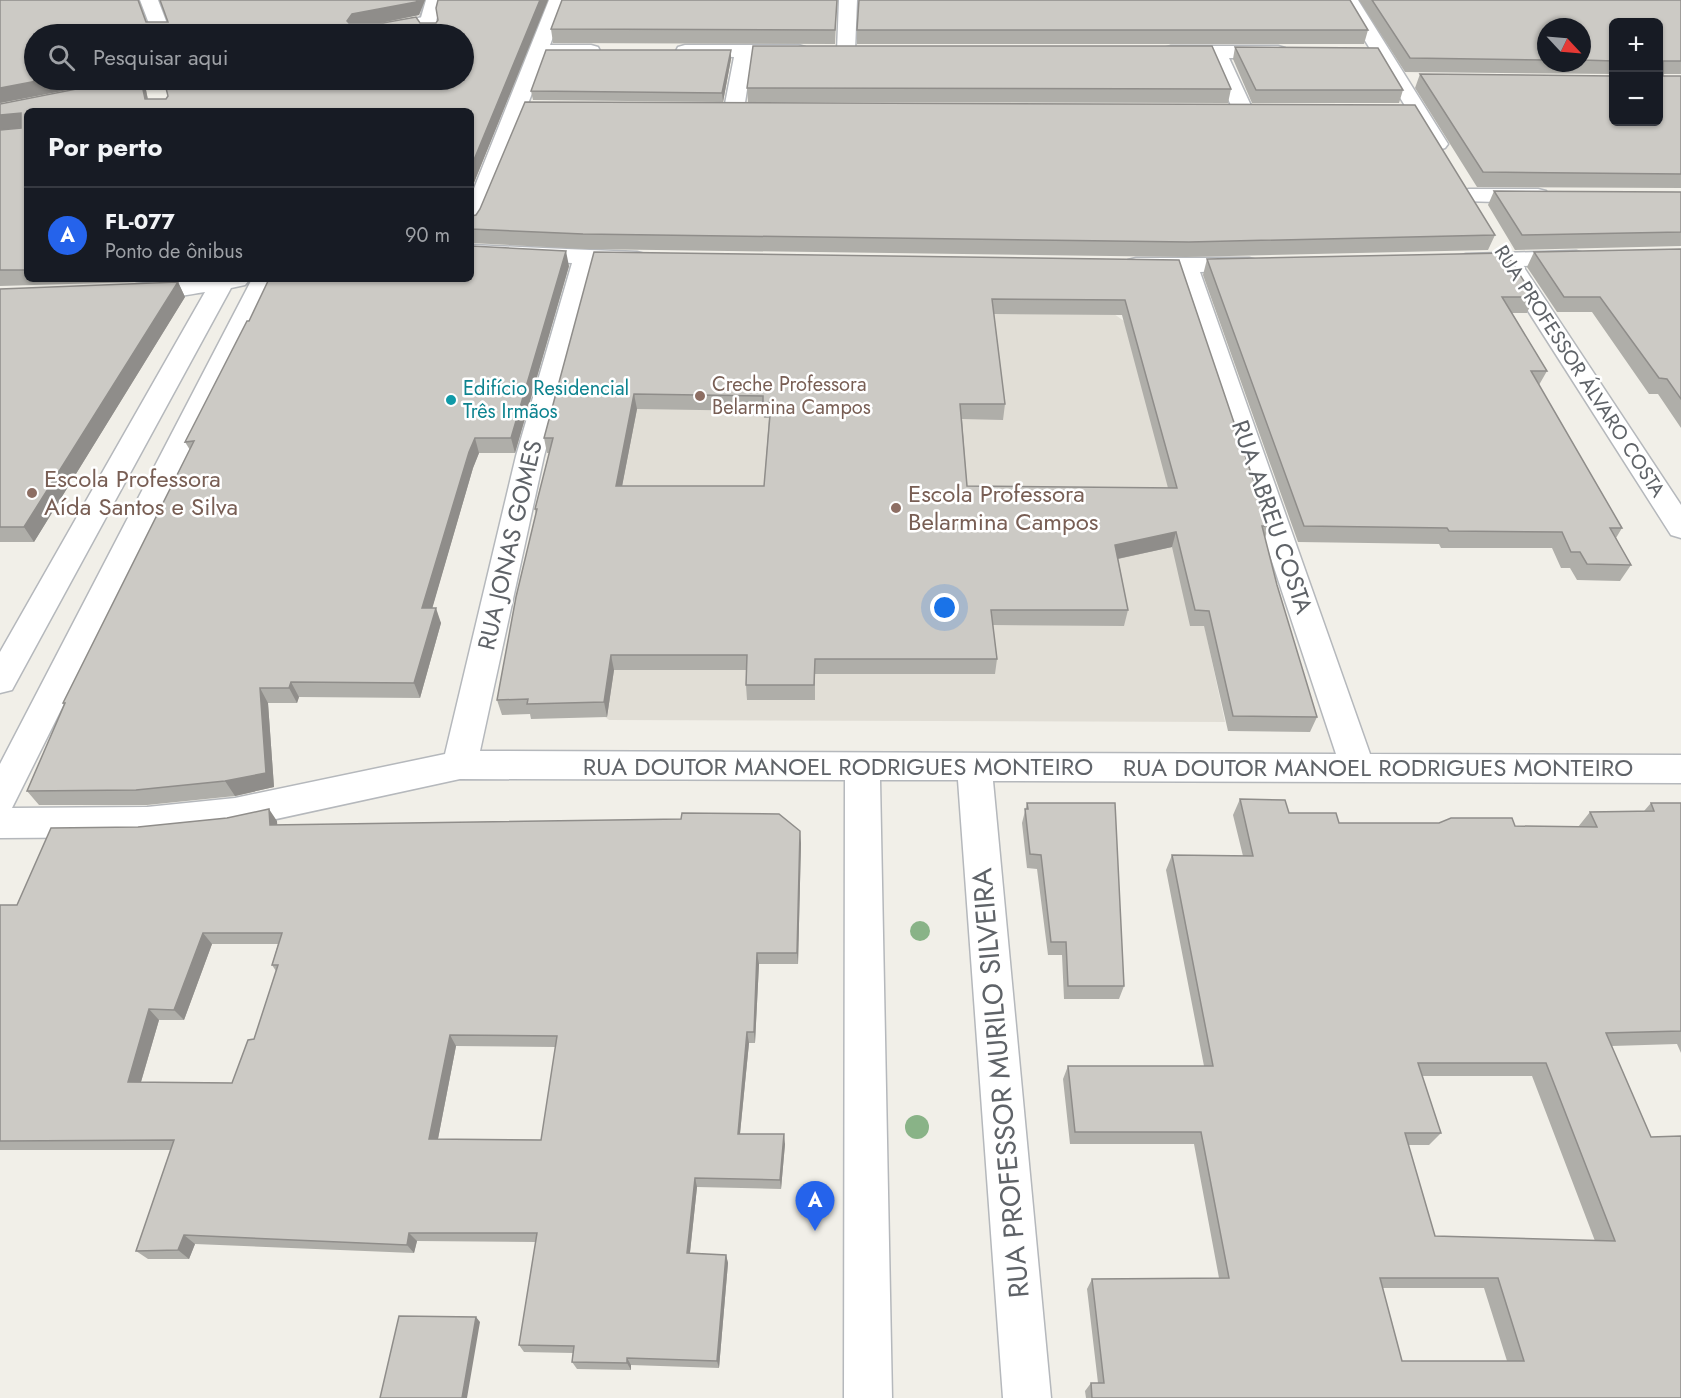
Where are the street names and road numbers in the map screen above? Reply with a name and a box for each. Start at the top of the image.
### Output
street label: RUA PROFESSOR ÁLVARO COSTA [1487,240,1673,504]
street label: RUA ABREU COSTA [1223,415,1322,619]
street label: RUA JONAS GOMES [468,437,551,653]
street label: RUA DOUTOR MANOEL RODRIGUES MONTEIRO [583,749,1093,784]
street label: RUA DOUTOR MANOEL RODRIGUES MONTEIRO [1123,750,1633,785]
street label: RUA PROFESSOR MURILO SILVEIRA [961,866,1040,1300]

